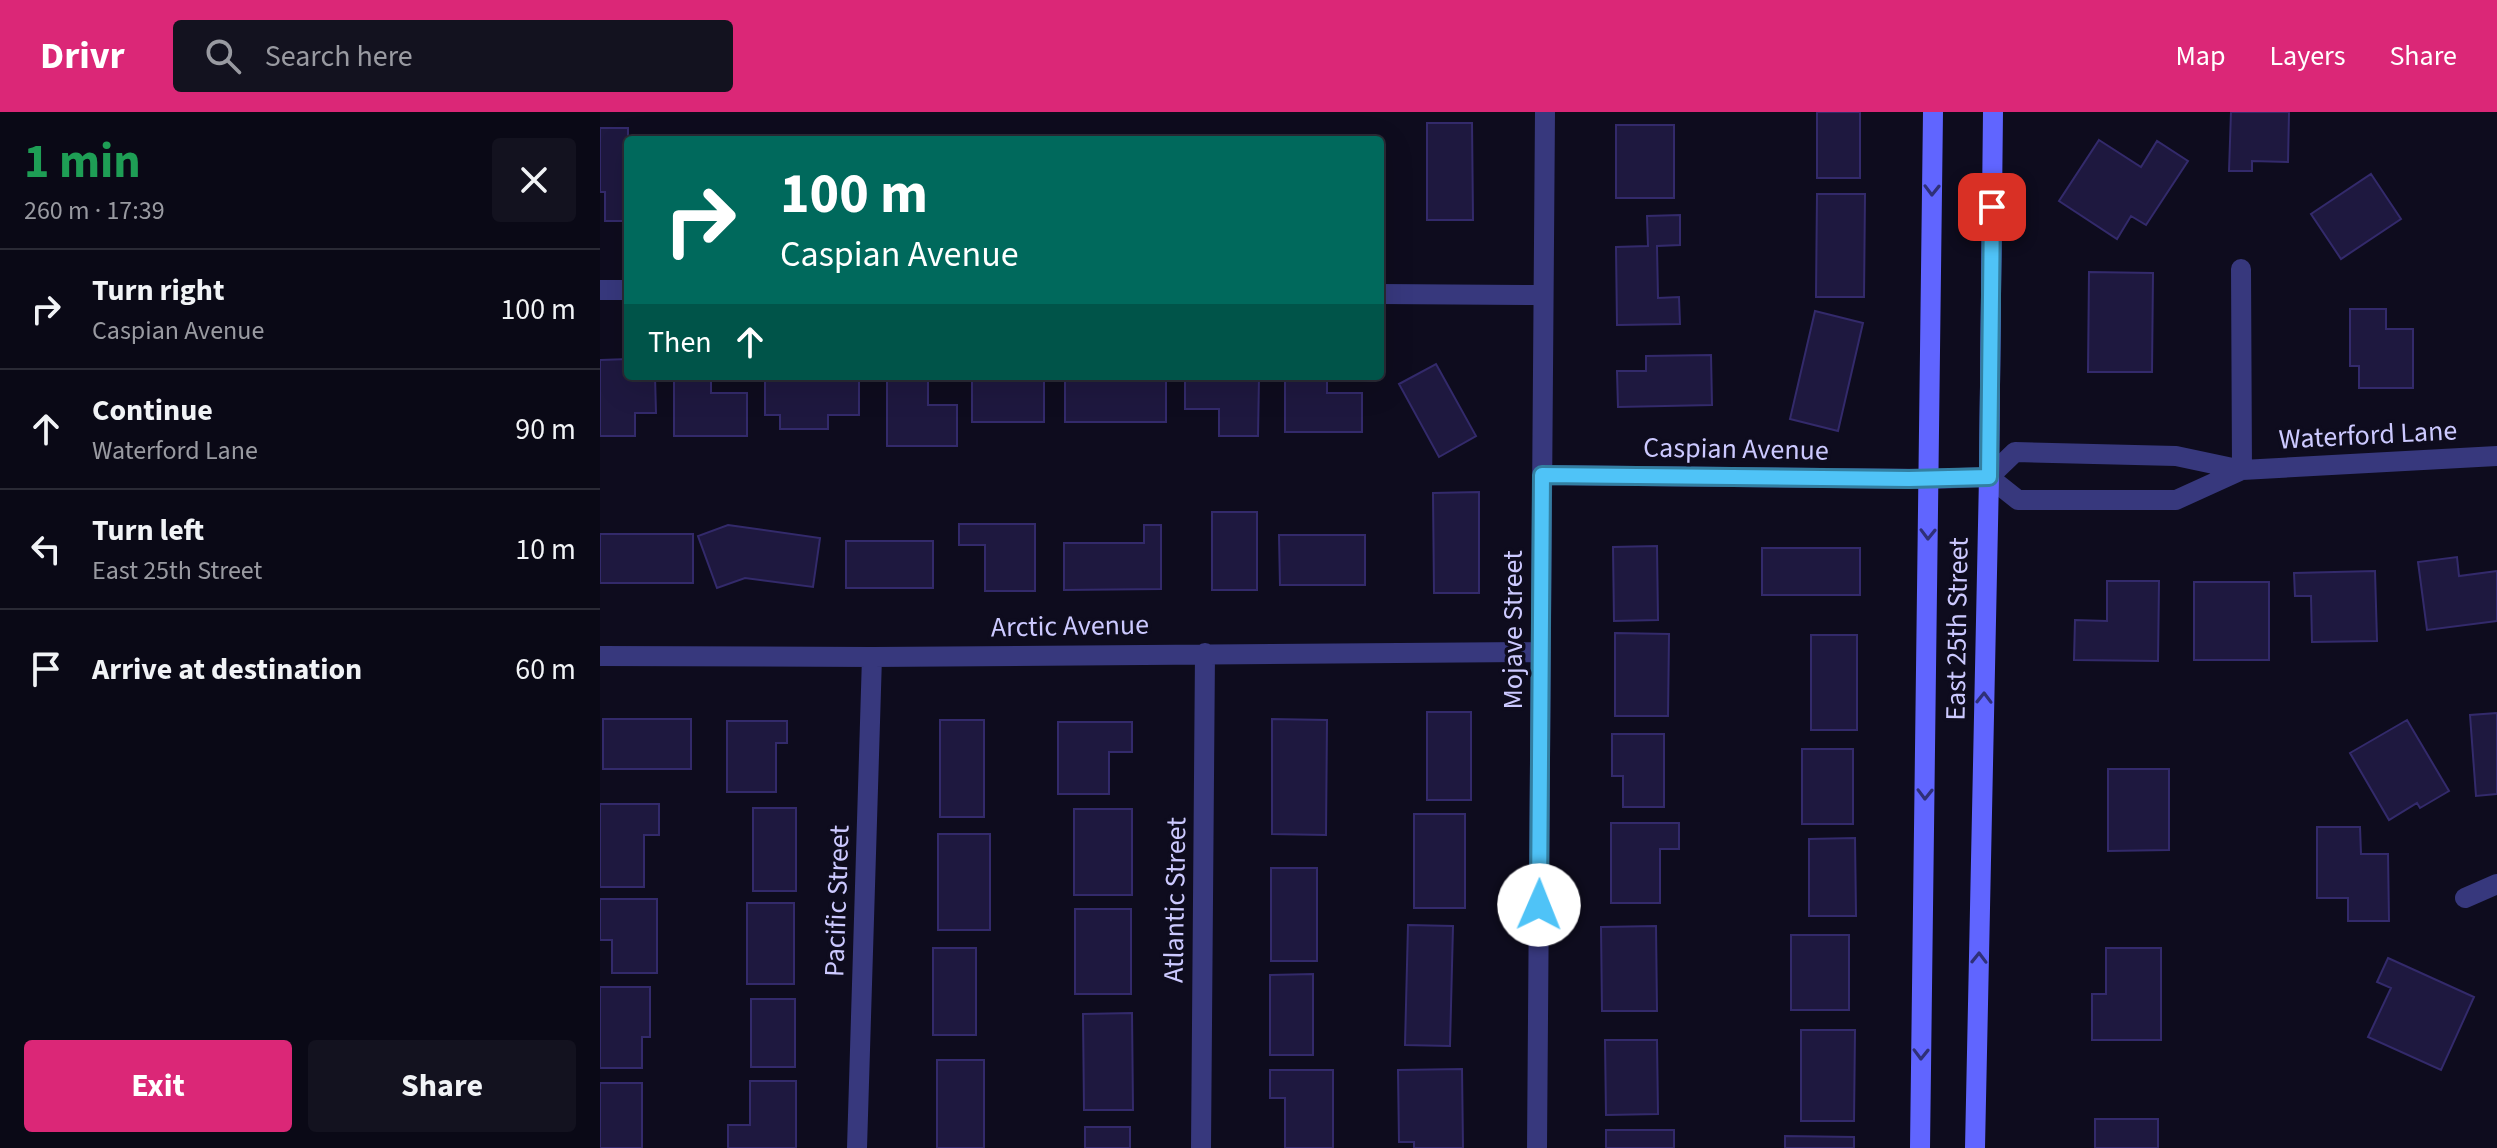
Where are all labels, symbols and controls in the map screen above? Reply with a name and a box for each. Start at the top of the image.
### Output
search box [173,20,733,92]
text: Drivr [40,29,125,83]
icon: search [201,34,245,78]
text: Search here [265,35,413,78]
text: Map [2175,36,2225,76]
text: Layers [2269,36,2345,76]
text: Share [2389,36,2457,76]
text: 1 min [24,128,141,196]
button: close [492,138,576,222]
text: 100 m [780,155,928,234]
icon: right [648,168,752,272]
pin [1958,173,2026,241]
one-way arrow [1923,184,1941,197]
icon: arrive [1970,185,2014,229]
text: 260 m · 17:39 [24,192,165,229]
text: Caspian Avenue [780,229,1019,280]
text: Turn right [92,269,224,312]
icon: right [24,287,68,331]
text: 100 m [500,288,576,331]
text: Caspian Avenue [92,312,264,349]
icon: ahead [728,320,772,364]
text: Then [648,321,712,364]
text: Continue [92,389,213,432]
icon: ahead [24,407,68,451]
text: 90 m [515,408,576,451]
street label: Waterford Lane [2278,410,2458,460]
street label: Caspian Avenue [1643,427,1829,471]
text: Waterford Lane [92,432,258,469]
text: Turn left [92,509,204,552]
icon: left [24,527,68,571]
text: 10 m [515,528,576,571]
one-way arrow [1919,528,1937,541]
street label: East 25th Street [1935,536,1979,721]
street label: Mojave Street [1493,550,1533,710]
text: East 25th Street [92,552,262,589]
street label: Arctic Avenue [991,605,1149,647]
icon: arrive [24,647,68,691]
text: Arrive at destination [92,648,362,691]
text: 60 m [515,648,576,691]
one-way arrow [1975,691,1993,704]
one-way arrow [1916,788,1934,801]
street label: Atlantic Street [1154,816,1196,983]
street label: Pacific Street [814,824,860,978]
position arrow [1497,863,1581,947]
one-way arrow [1970,951,1987,964]
button: Exit [24,1040,292,1132]
button: Share [308,1040,576,1132]
one-way arrow [1913,1048,1930,1061]

